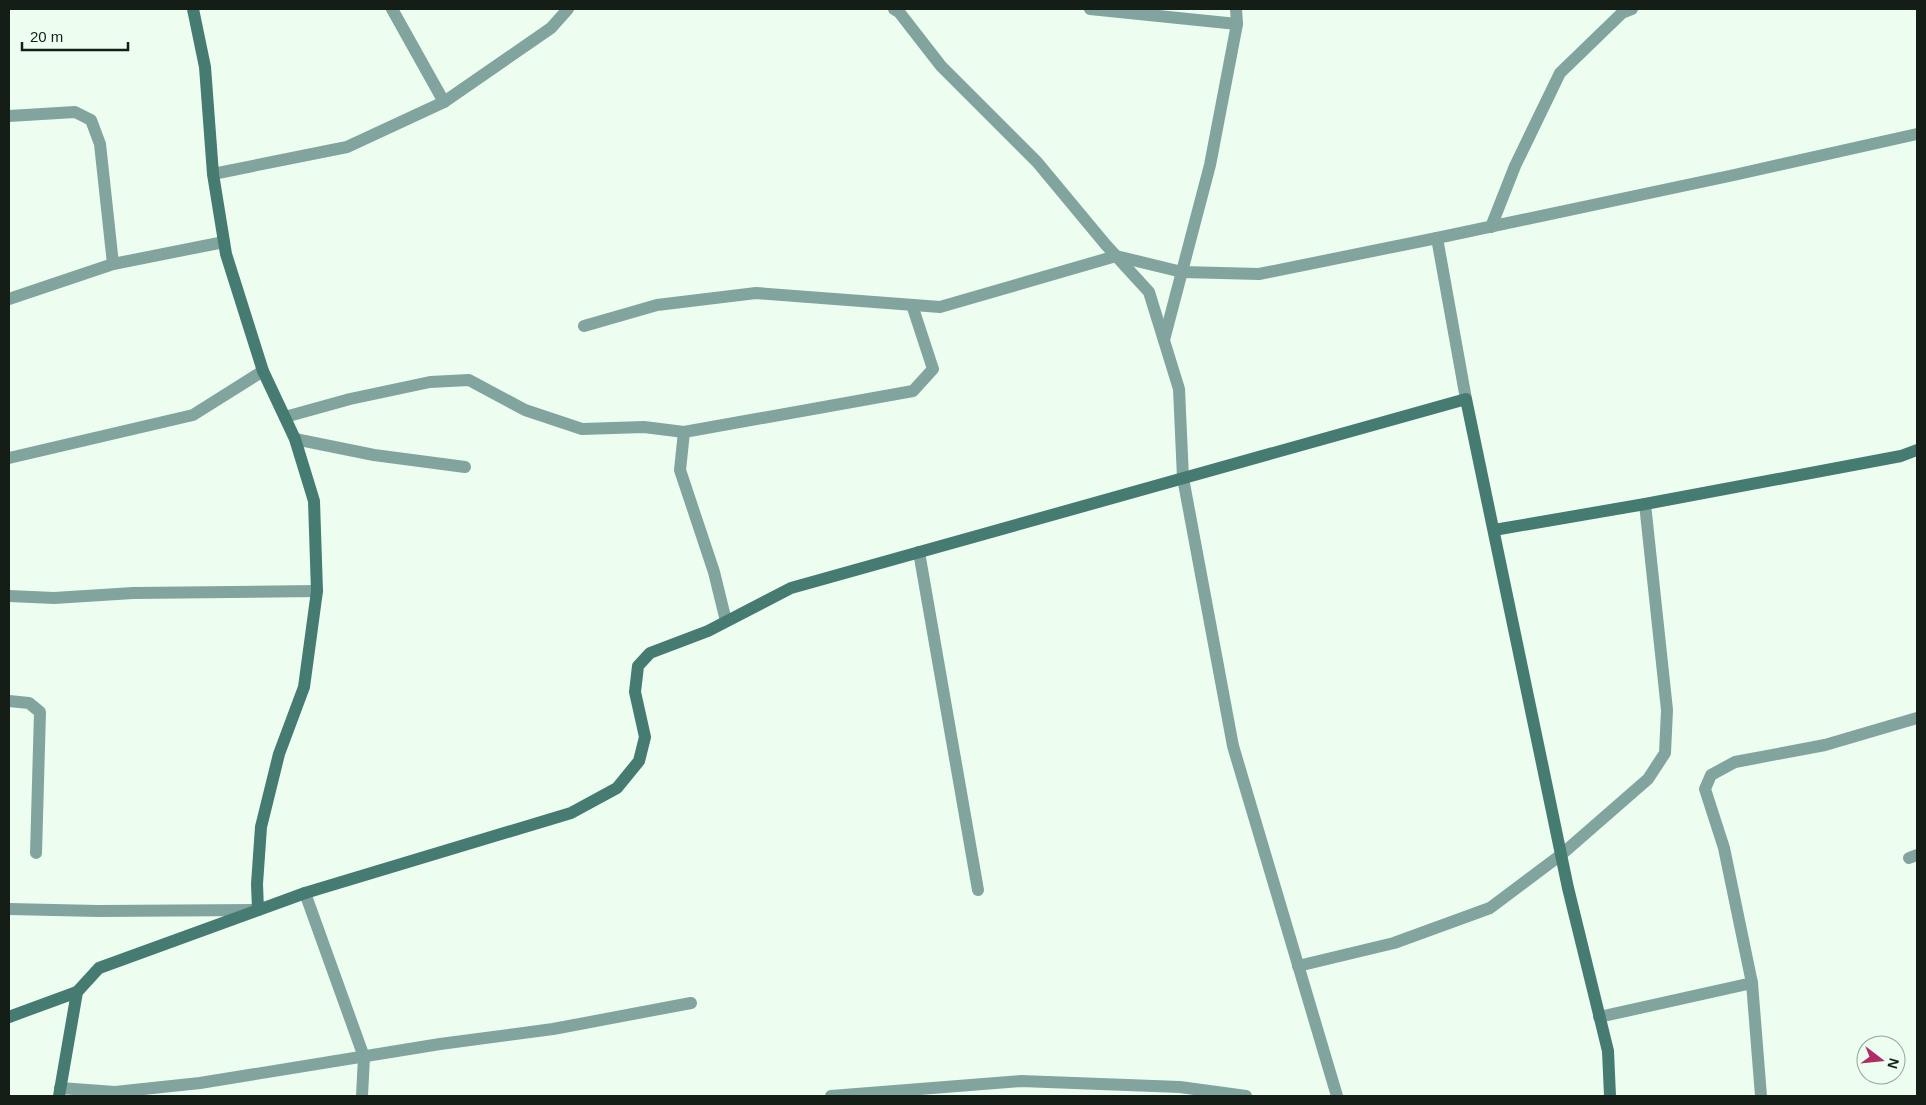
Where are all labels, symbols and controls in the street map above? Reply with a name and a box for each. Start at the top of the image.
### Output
scale bar [22,20,129,52]
text: 20 m [30,28,63,45]
north arrow [1856,1035,1906,1085]
text: N [1884,1057,1903,1071]

